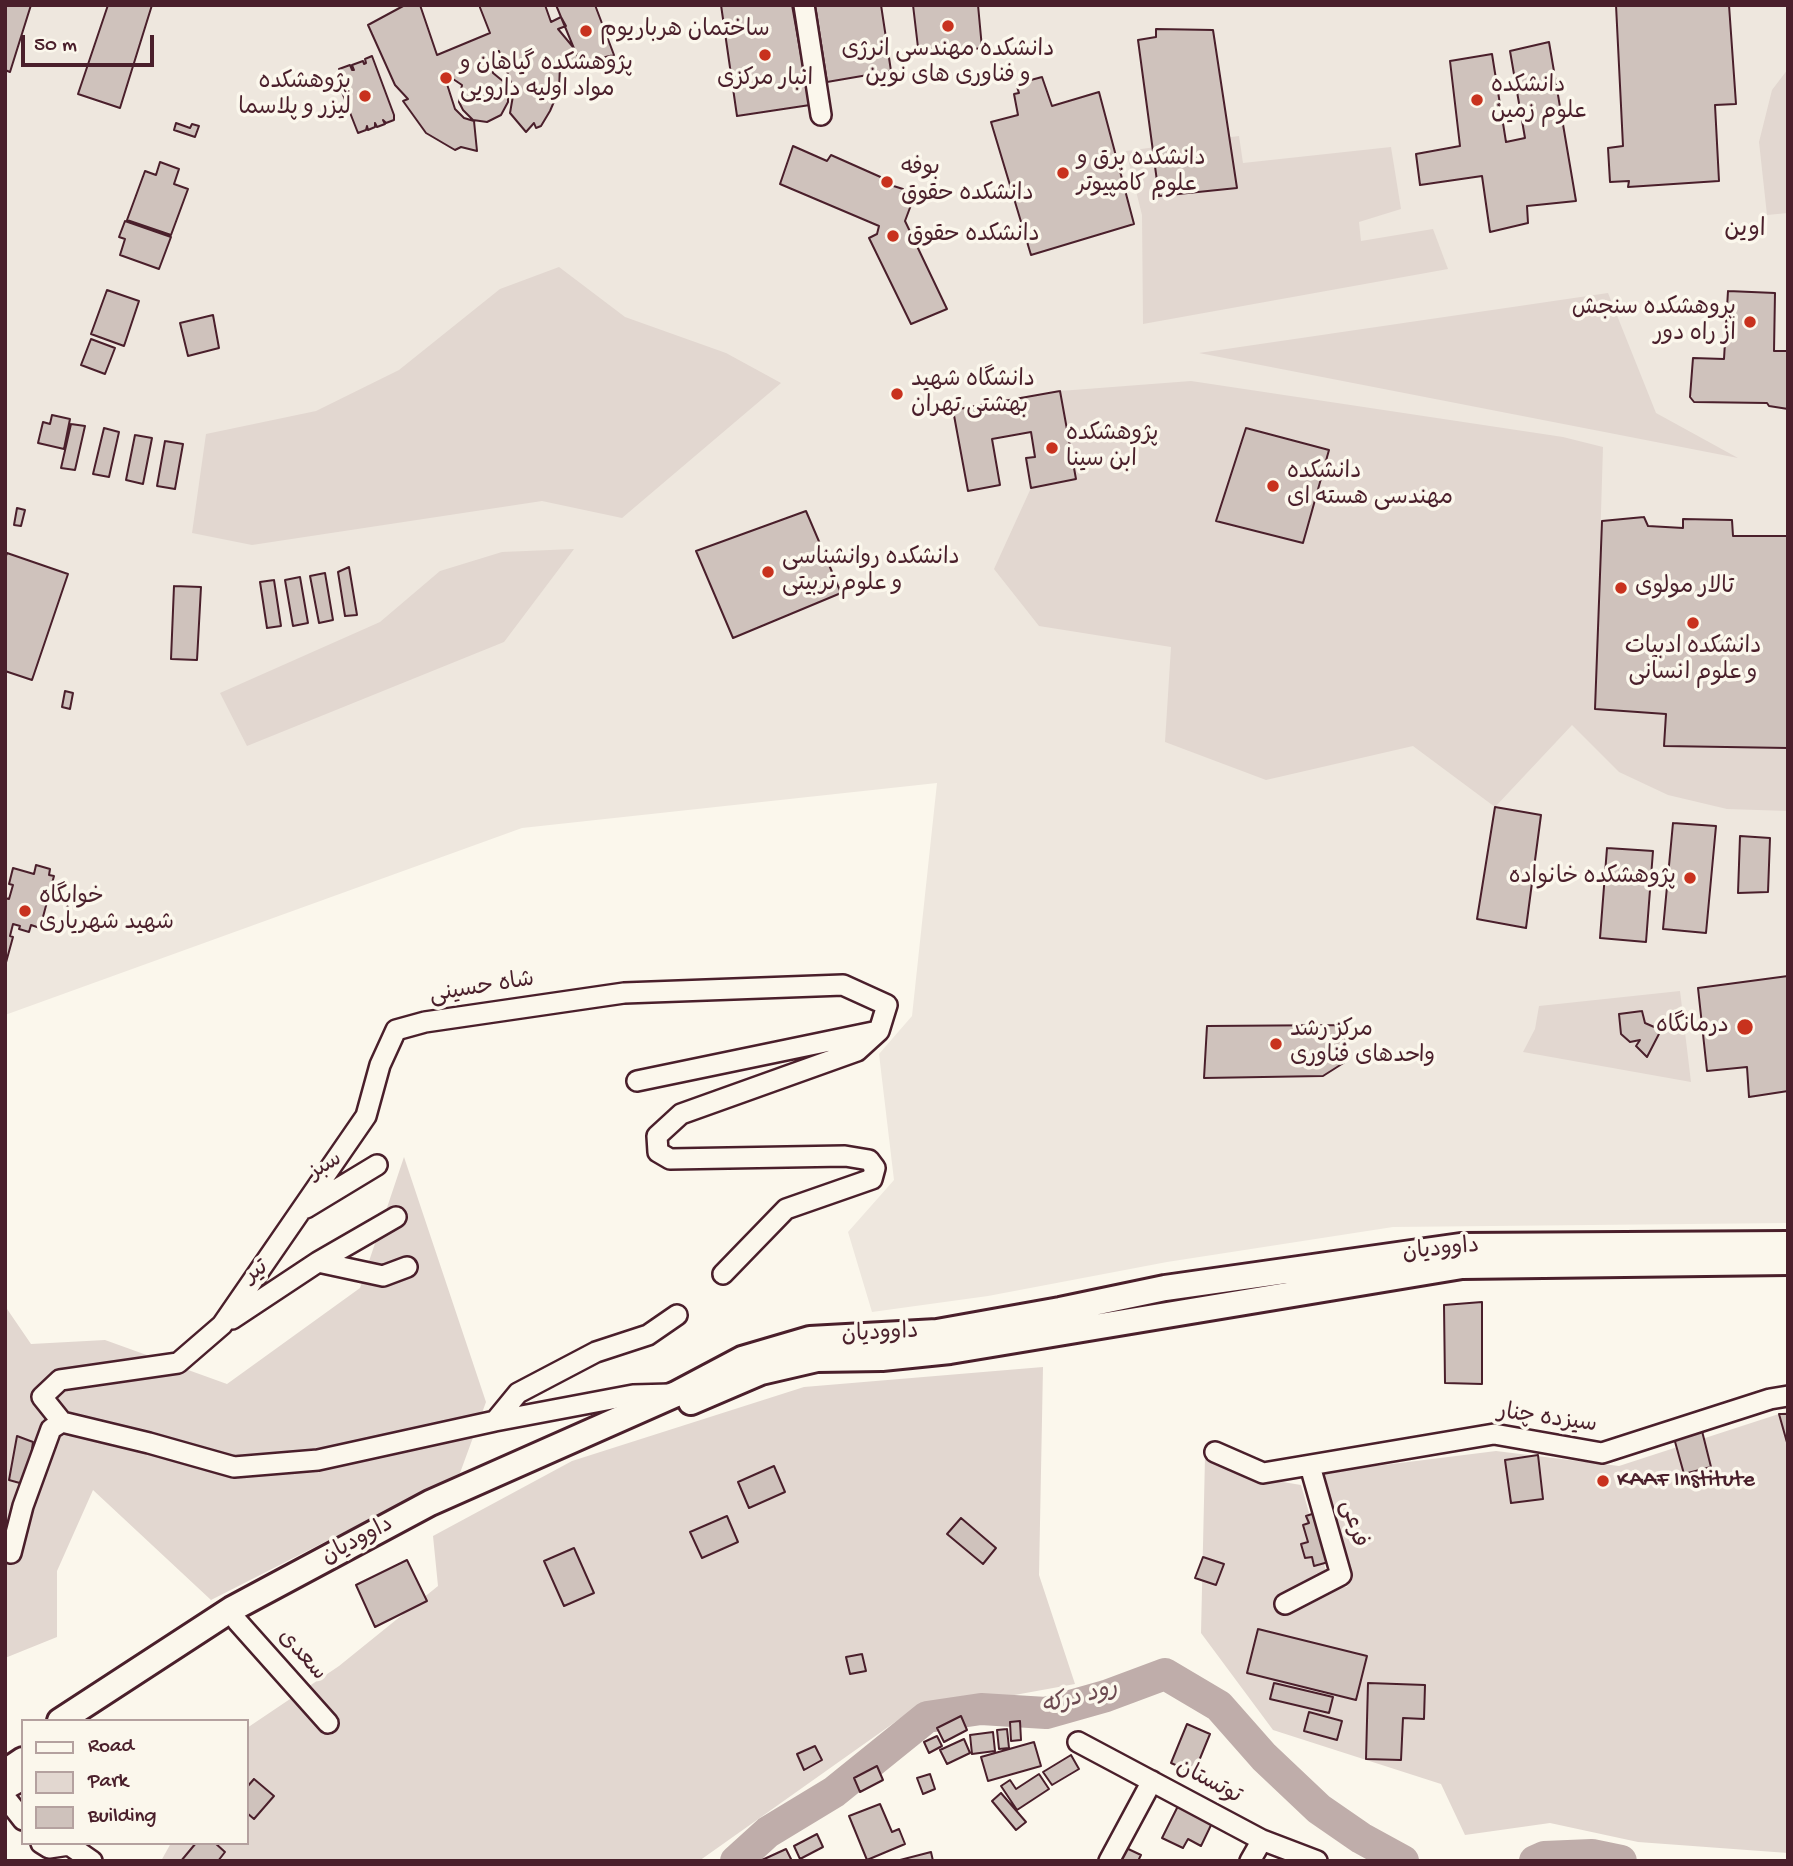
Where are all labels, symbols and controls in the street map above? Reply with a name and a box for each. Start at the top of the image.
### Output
place label: ساختمان هرباریوم [600,17,770,45]
marker: دانشکده مهندسی انرژی و فناوری های نوین [940,18,956,34]
scale bar [24,21,158,65]
marker: ساختمان هرباریوم [578,23,594,39]
text: 50 m [34,34,77,59]
place label: دانشکده مهندسی انرژی و فناوری های نوین [842,37,1054,91]
marker: انبار مرکزی [757,47,773,63]
place label: پژوهشکده گیاهان و مواد اولیه دارویی [460,51,633,105]
place label: انبار مرکزی [717,66,813,94]
place label: پژوهشکده لیزر و پلاسما [238,69,351,123]
marker: پژوهشکده گیاهان و مواد اولیه دارویی [438,70,454,86]
place label: دانشکده علوم زمین [1491,73,1586,127]
marker: پژوهشکده لیزر و پلاسما [357,88,373,104]
marker: دانشکده علوم زمین [1469,92,1485,108]
place label: دانشکده برق و علوم کامپیوتر [1077,146,1206,200]
place label: بوفه دانشکده حقوق [901,155,1034,209]
marker: دانشکده برق و علوم کامپیوتر [1055,165,1071,181]
marker: بوفه دانشکده حقوق [879,174,895,190]
district label: اوین [1724,217,1766,245]
place label: دانشکده حقوق [907,222,1040,250]
marker: دانشکده حقوق [885,228,901,244]
place label: پروهشکده سنجش از راه دور [1572,295,1736,349]
marker: پروهشکده سنجش از راه دور [1742,314,1758,330]
place label: دانشگاه شهید بهشتی تهران [911,367,1035,421]
marker: دانشگاه شهید بهشتی تهران [889,386,905,402]
place label: پژوهشکده ابن سینا [1066,421,1158,475]
marker: پژوهشکده ابن سینا [1044,440,1060,456]
place label: دانشکده مهندسی هسته ای [1287,459,1453,513]
marker: دانشکده مهندسی هسته ای [1265,478,1281,494]
place label: دانشکده روانشناسی و علوم تربیتی [782,545,960,599]
marker: دانشکده روانشناسی و علوم تربیتی [760,564,776,580]
place label: تالار مولوی [1635,574,1734,602]
marker: تالار مولوی [1613,580,1629,596]
marker: دانشکده ادبیات و علوم انسانی [1685,615,1701,631]
place label: دانشکده ادبیات و علوم انسانی [1625,634,1761,688]
place label: پژوهشکده خانواده [1509,864,1676,892]
marker: پژوهشکده خانواده [1682,870,1698,886]
place label: خوابگاه شهید شهریاری [39,884,174,938]
marker: خوابگاه شهید شهریاری [17,903,33,919]
street label: شاه حسینی [428,967,536,1011]
place label: درمانگاه [1656,1013,1729,1041]
place label: مرکز رشد واحدهای فناوری [1290,1017,1435,1071]
marker: درمانگاه [1735,1017,1755,1037]
marker: مرکز رشد واحدهای فناوری [1268,1036,1284,1052]
street label: سبز [304,1146,348,1188]
street label: داوودیان [1401,1233,1481,1269]
street label: تیر [240,1255,274,1291]
street label: داوودیان [841,1319,919,1351]
street label: سیزده چنار [1495,1399,1599,1441]
place label: KAAF Institute [1617,1467,1755,1495]
marker: KAAF Institute [1595,1473,1611,1489]
street label: فرعی [1332,1497,1372,1551]
street label: داوودیان [318,1512,398,1572]
street label: سعدی [271,1625,331,1687]
water label: رود درکه [1039,1675,1121,1723]
legend [21,1719,248,1845]
text: Road [88,1735,134,1760]
street label: توتستان [1170,1754,1246,1812]
text: Park [88,1770,128,1795]
text: Building [88,1805,157,1830]

